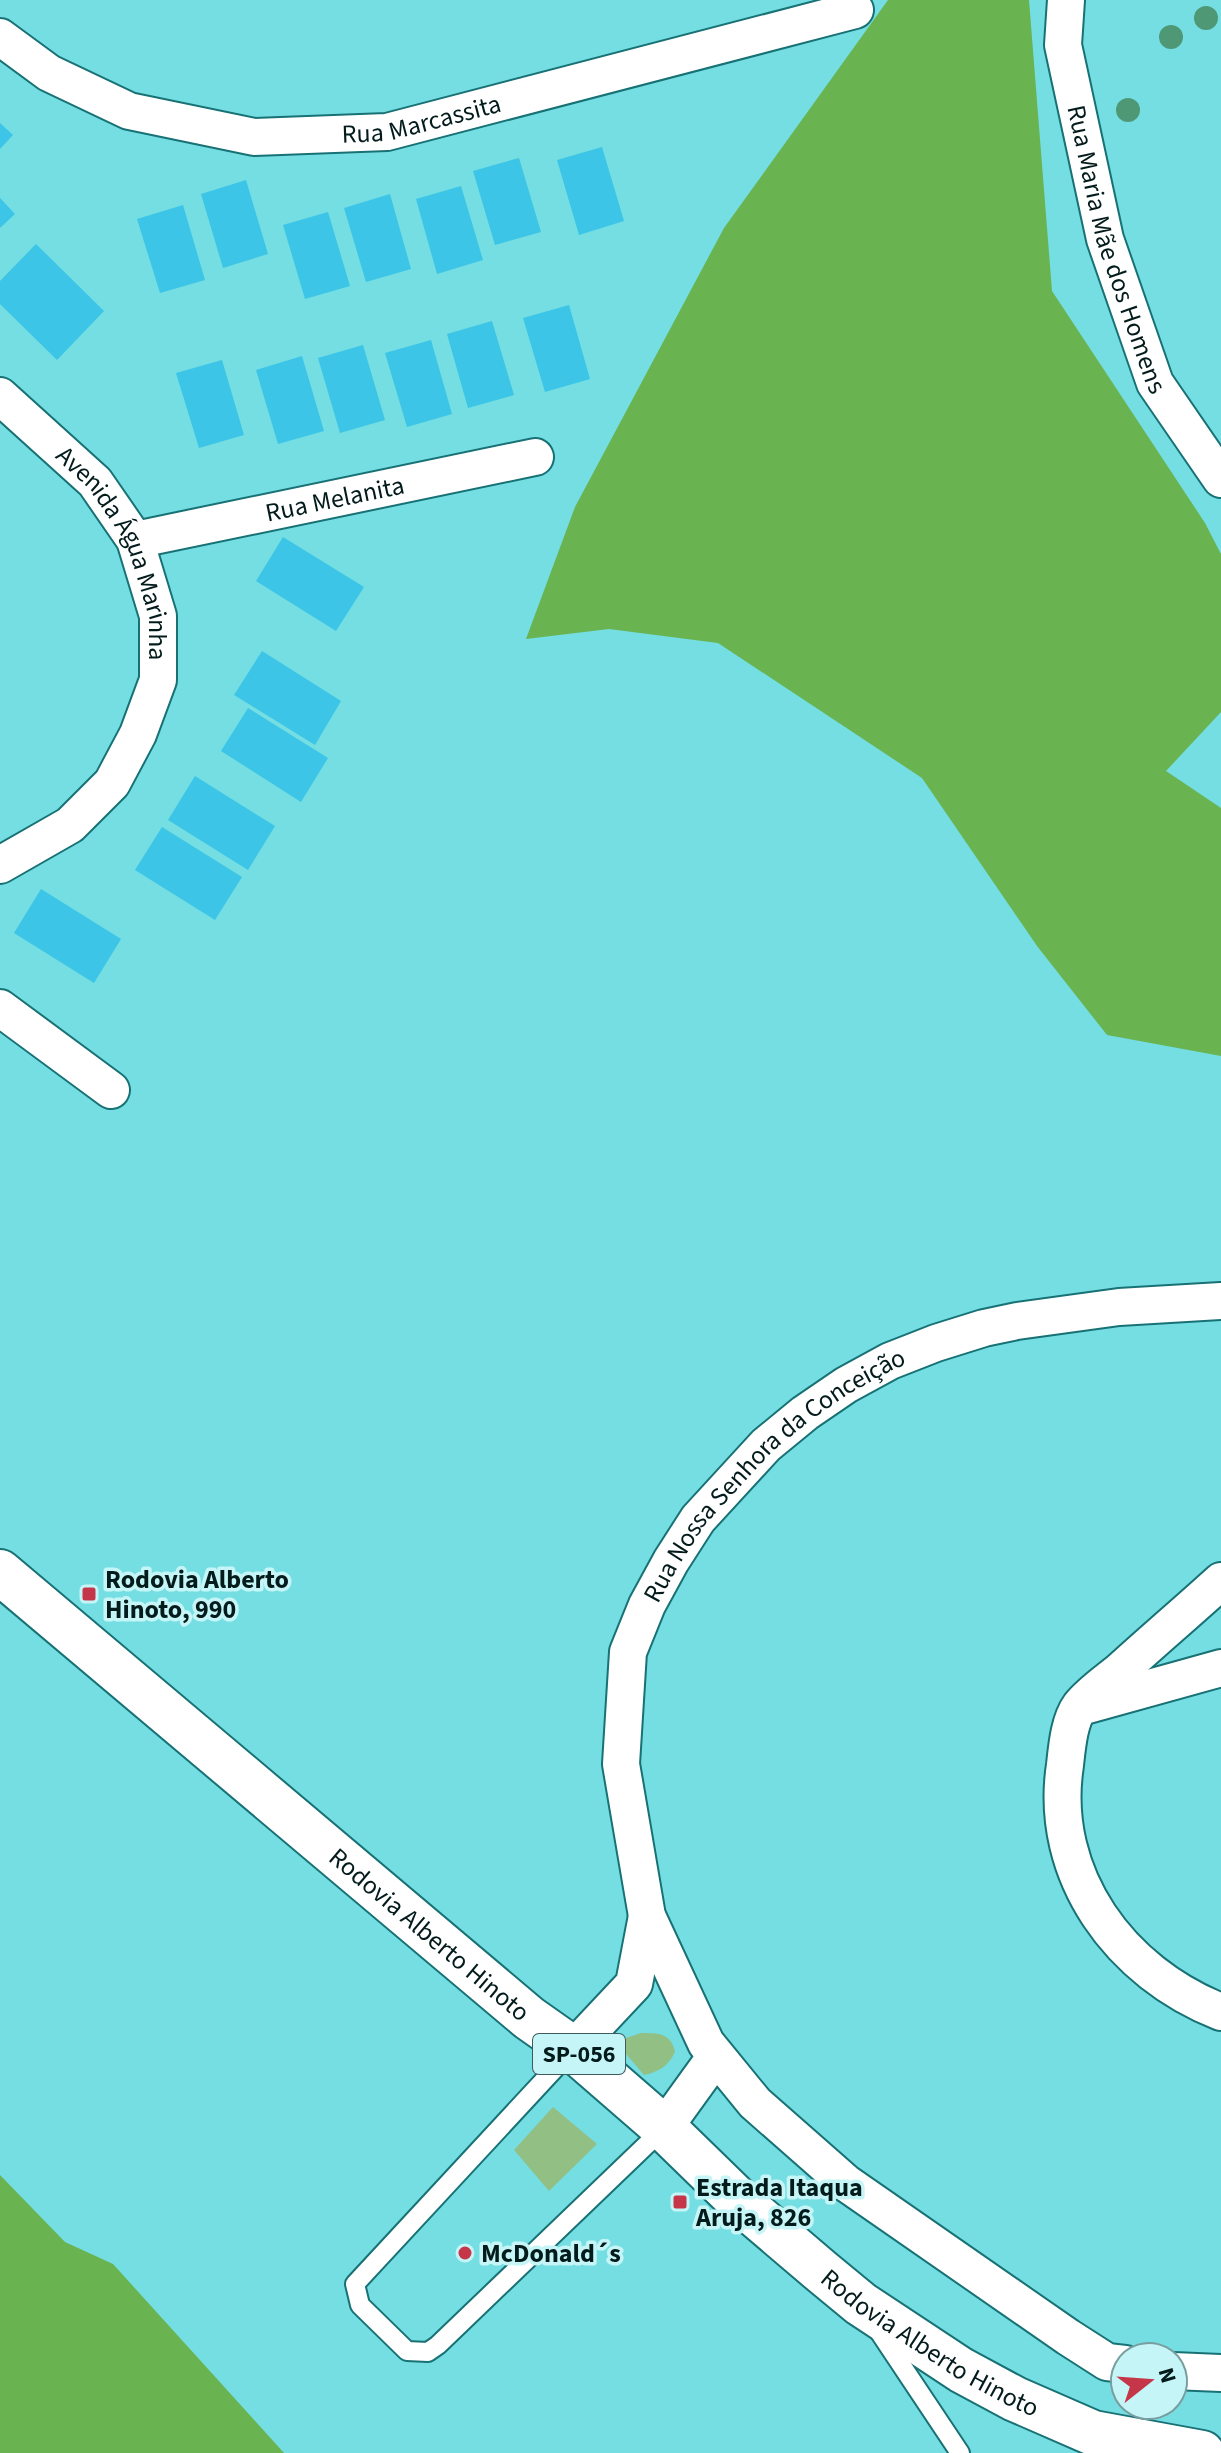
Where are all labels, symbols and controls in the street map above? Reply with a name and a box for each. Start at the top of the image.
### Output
street label: Rua Marcassita [341,85,505,152]
street label: Rua Maria Mãe dos Homens [1058,101,1175,401]
street label: Avenida Água Marinha [48,437,177,660]
street label: Rua Melanita [262,466,407,531]
street label: Rua Nossa Senhora da Conceição [634,1338,910,1609]
place label: Rodovia Alberto Hinoto, 990 [105,1561,289,1628]
marker: Rodovia Alberto Hinoto, 990 [80,1585,98,1603]
street label: Rodovia Alberto Hinoto [321,1839,538,2030]
road number: SP-056 [533,2034,625,2074]
place label: Estrada Itaqua Aruja, 826 [695,2169,863,2236]
marker: Estrada Itaqua Aruja, 826 [671,2193,689,2211]
place label: McDonald´s [481,2235,621,2272]
marker: McDonald´s [456,2244,474,2262]
street label: Rodovia Alberto Hinoto [813,2260,1045,2426]
north arrow [1109,2341,1189,2421]
text: N [1150,2364,1185,2387]

